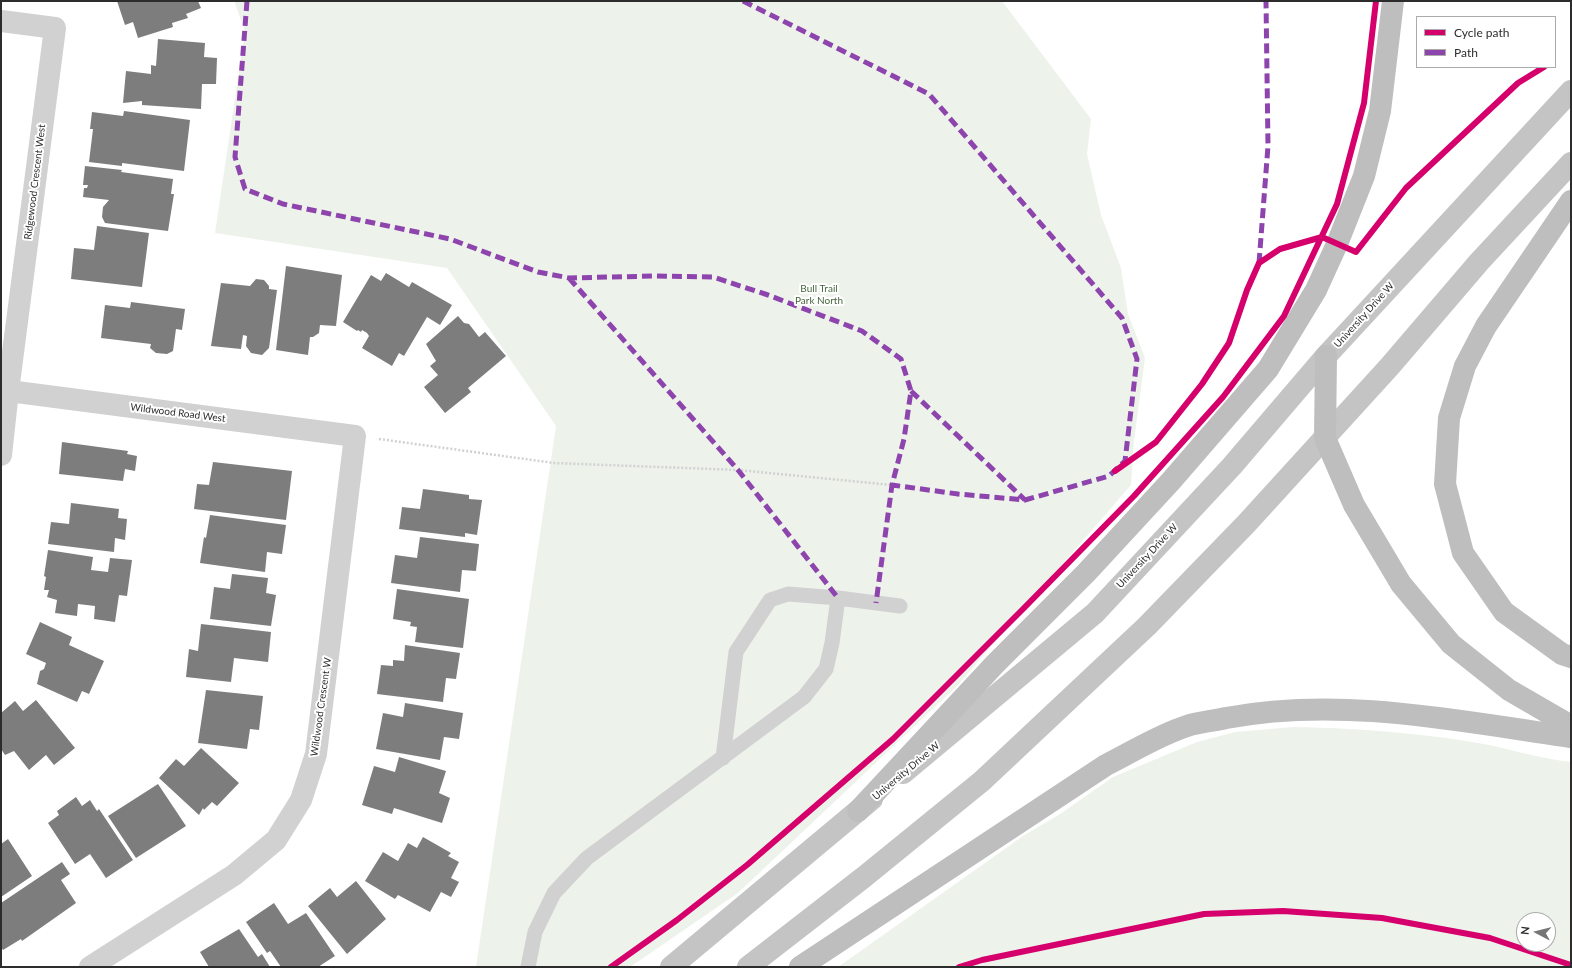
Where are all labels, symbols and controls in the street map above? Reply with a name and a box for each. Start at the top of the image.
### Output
legend [1416,16,1556,68]
text: Cycle path [1454,25,1509,40]
text: Path [1454,45,1478,60]
street label: Ridgewood Crescent West [22,124,48,240]
street label: University Drive W [1331,280,1397,350]
park label: Bull Trail Park North [795,283,843,306]
street label: Wildwood Road West [130,401,226,425]
street label: University Drive W [1114,521,1180,591]
street label: Wildwood Crescent W [308,657,334,757]
street label: University Drive W [870,739,942,803]
north arrow [1516,912,1556,952]
text: N [1518,926,1532,936]

